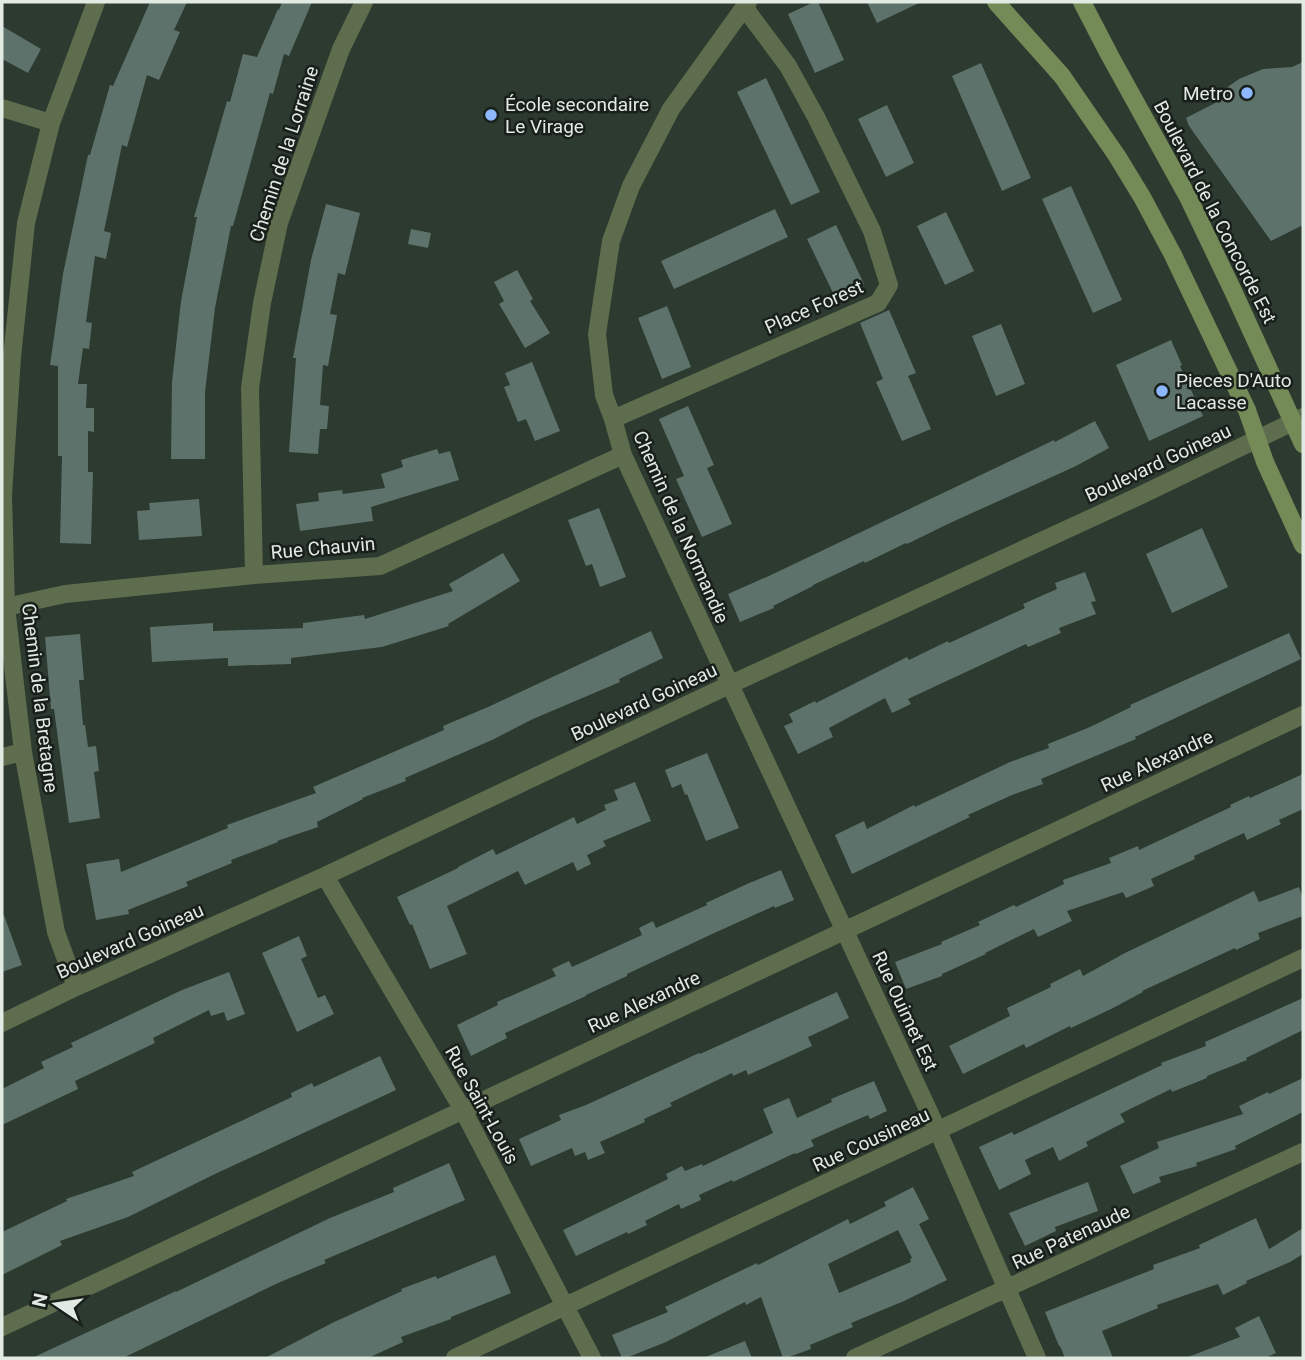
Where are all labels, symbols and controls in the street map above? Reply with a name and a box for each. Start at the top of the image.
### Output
street label: Chemin de la Lorraine [245,63,323,245]
place label: Metro [1183,82,1233,105]
marker: Metro [1239,85,1255,101]
place label: École secondaire Le Virage [505,93,649,138]
street label: Boulevard de la Concorde Est [1149,97,1281,327]
marker: École secondaire Le Virage [483,107,499,123]
street label: Place Forest [761,275,867,339]
place label: Pieces D'Auto Lacasse [1176,369,1292,414]
marker: Pieces D'Auto Lacasse [1154,383,1170,399]
street label: Boulevard Goineau [1081,419,1235,507]
street label: Chemin de la Normandie [628,427,734,627]
street label: Rue Chauvin [270,532,376,564]
street label: Chemin de la Bretagne [17,602,63,794]
street label: Boulevard Goineau [567,658,721,746]
street label: Rue Alexandre [1097,725,1217,797]
street label: Boulevard Goineau [53,898,207,984]
street label: Rue Ouimet Est [867,947,943,1075]
street label: Rue Alexandre [584,966,704,1038]
street label: Rue Saint-Louis [440,1042,524,1168]
street label: Rue Cousineau [809,1103,933,1177]
street label: Rue Patenaude [1008,1200,1134,1274]
north arrow [21,1269,91,1339]
text: N [27,1291,53,1309]

